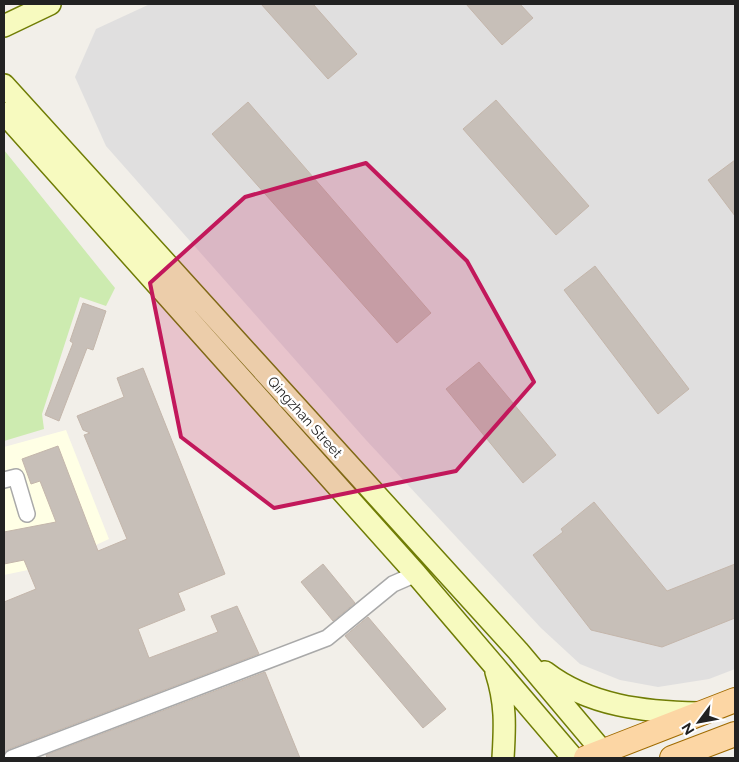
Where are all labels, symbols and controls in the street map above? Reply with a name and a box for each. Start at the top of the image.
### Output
street label: Qingzhan Street [264,373,346,461]
north arrow [674,697,724,747]
text: N [678,720,698,738]

